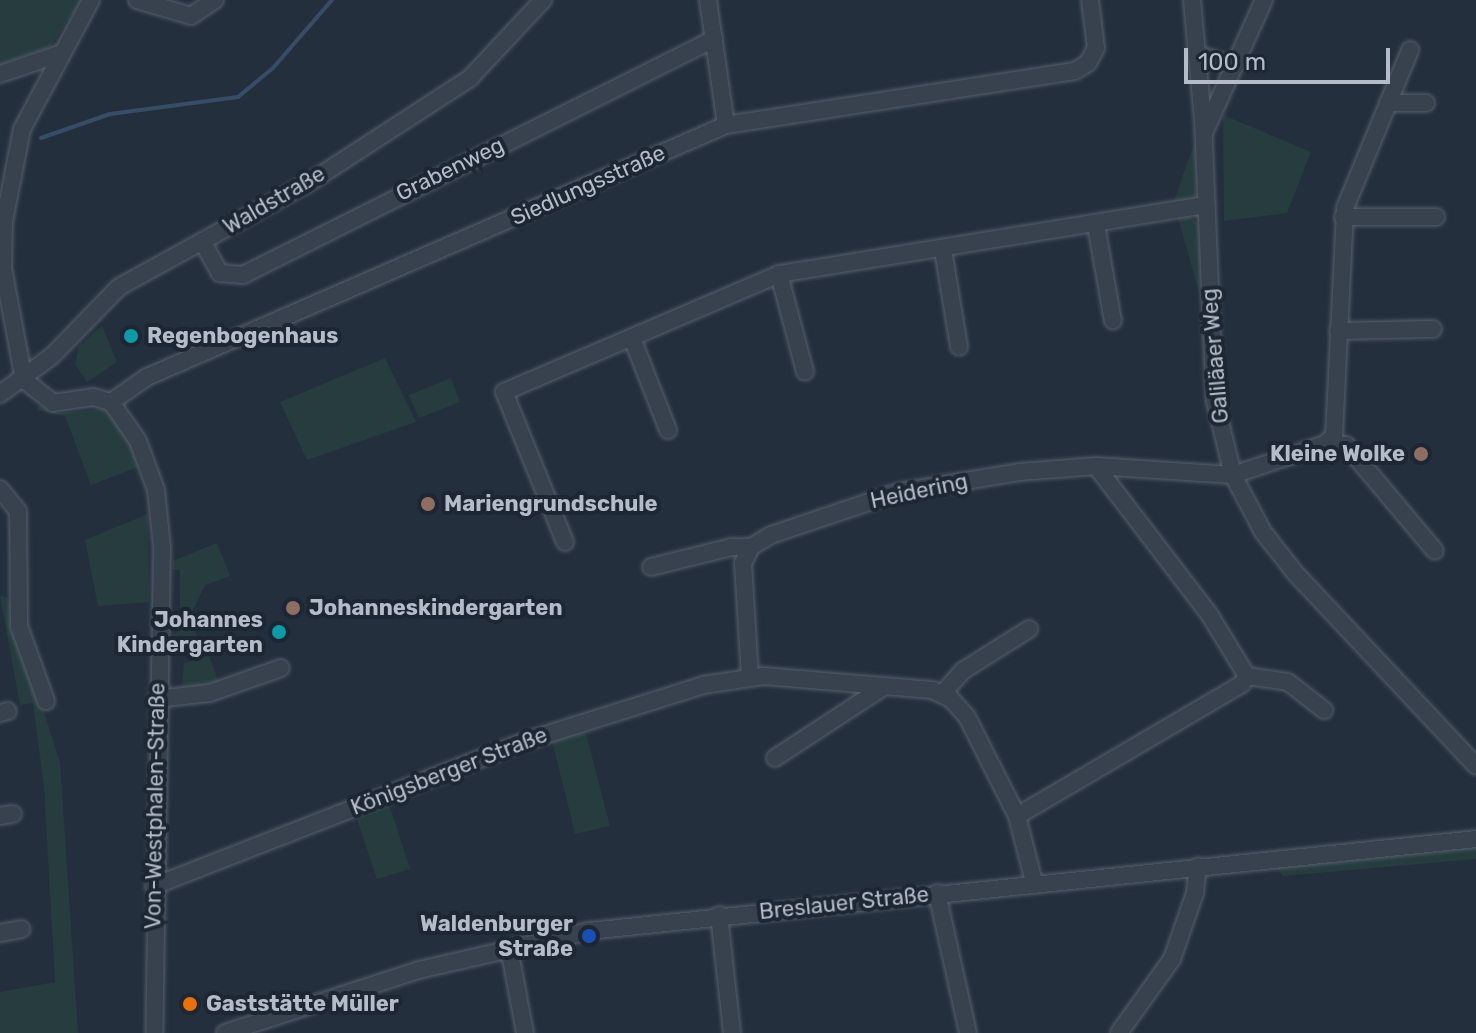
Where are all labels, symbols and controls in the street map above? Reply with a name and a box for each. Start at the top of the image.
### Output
scale bar [1188,32,1394,82]
text: 100 m [1198,48,1266,76]
street label: Grabenweg [392,132,508,206]
street label: Siedlungsstraße [507,139,669,231]
street label: Waldstraße [218,160,330,240]
street label: Galiläaer Weg [1196,287,1234,425]
place label: Regenbogenhaus [147,323,338,349]
marker: Regenbogenhaus [122,327,140,345]
place label: Kleine Wolke [1270,441,1405,467]
marker: Kleine Wolke [1412,445,1430,463]
street label: Heidering [868,468,970,514]
place label: Mariengrundschule [444,491,658,517]
marker: Mariengrundschule [419,495,437,513]
place label: Johanneskindergarten [309,595,563,621]
marker: Johanneskindergarten [284,599,302,617]
place label: Johannes Kindergarten [117,606,263,658]
marker: Johannes Kindergarten [270,623,288,641]
street label: Von-Westphalen-Straße [140,683,170,929]
street label: Königsberger Straße [347,721,551,821]
street label: Breslauer Straße [758,881,930,925]
place label: Waldenburger Straße [420,910,573,962]
marker: Waldenburger Straße [580,927,598,945]
place label: Gaststätte Müller [206,991,399,1017]
marker: Gaststätte Müller [181,995,199,1013]

